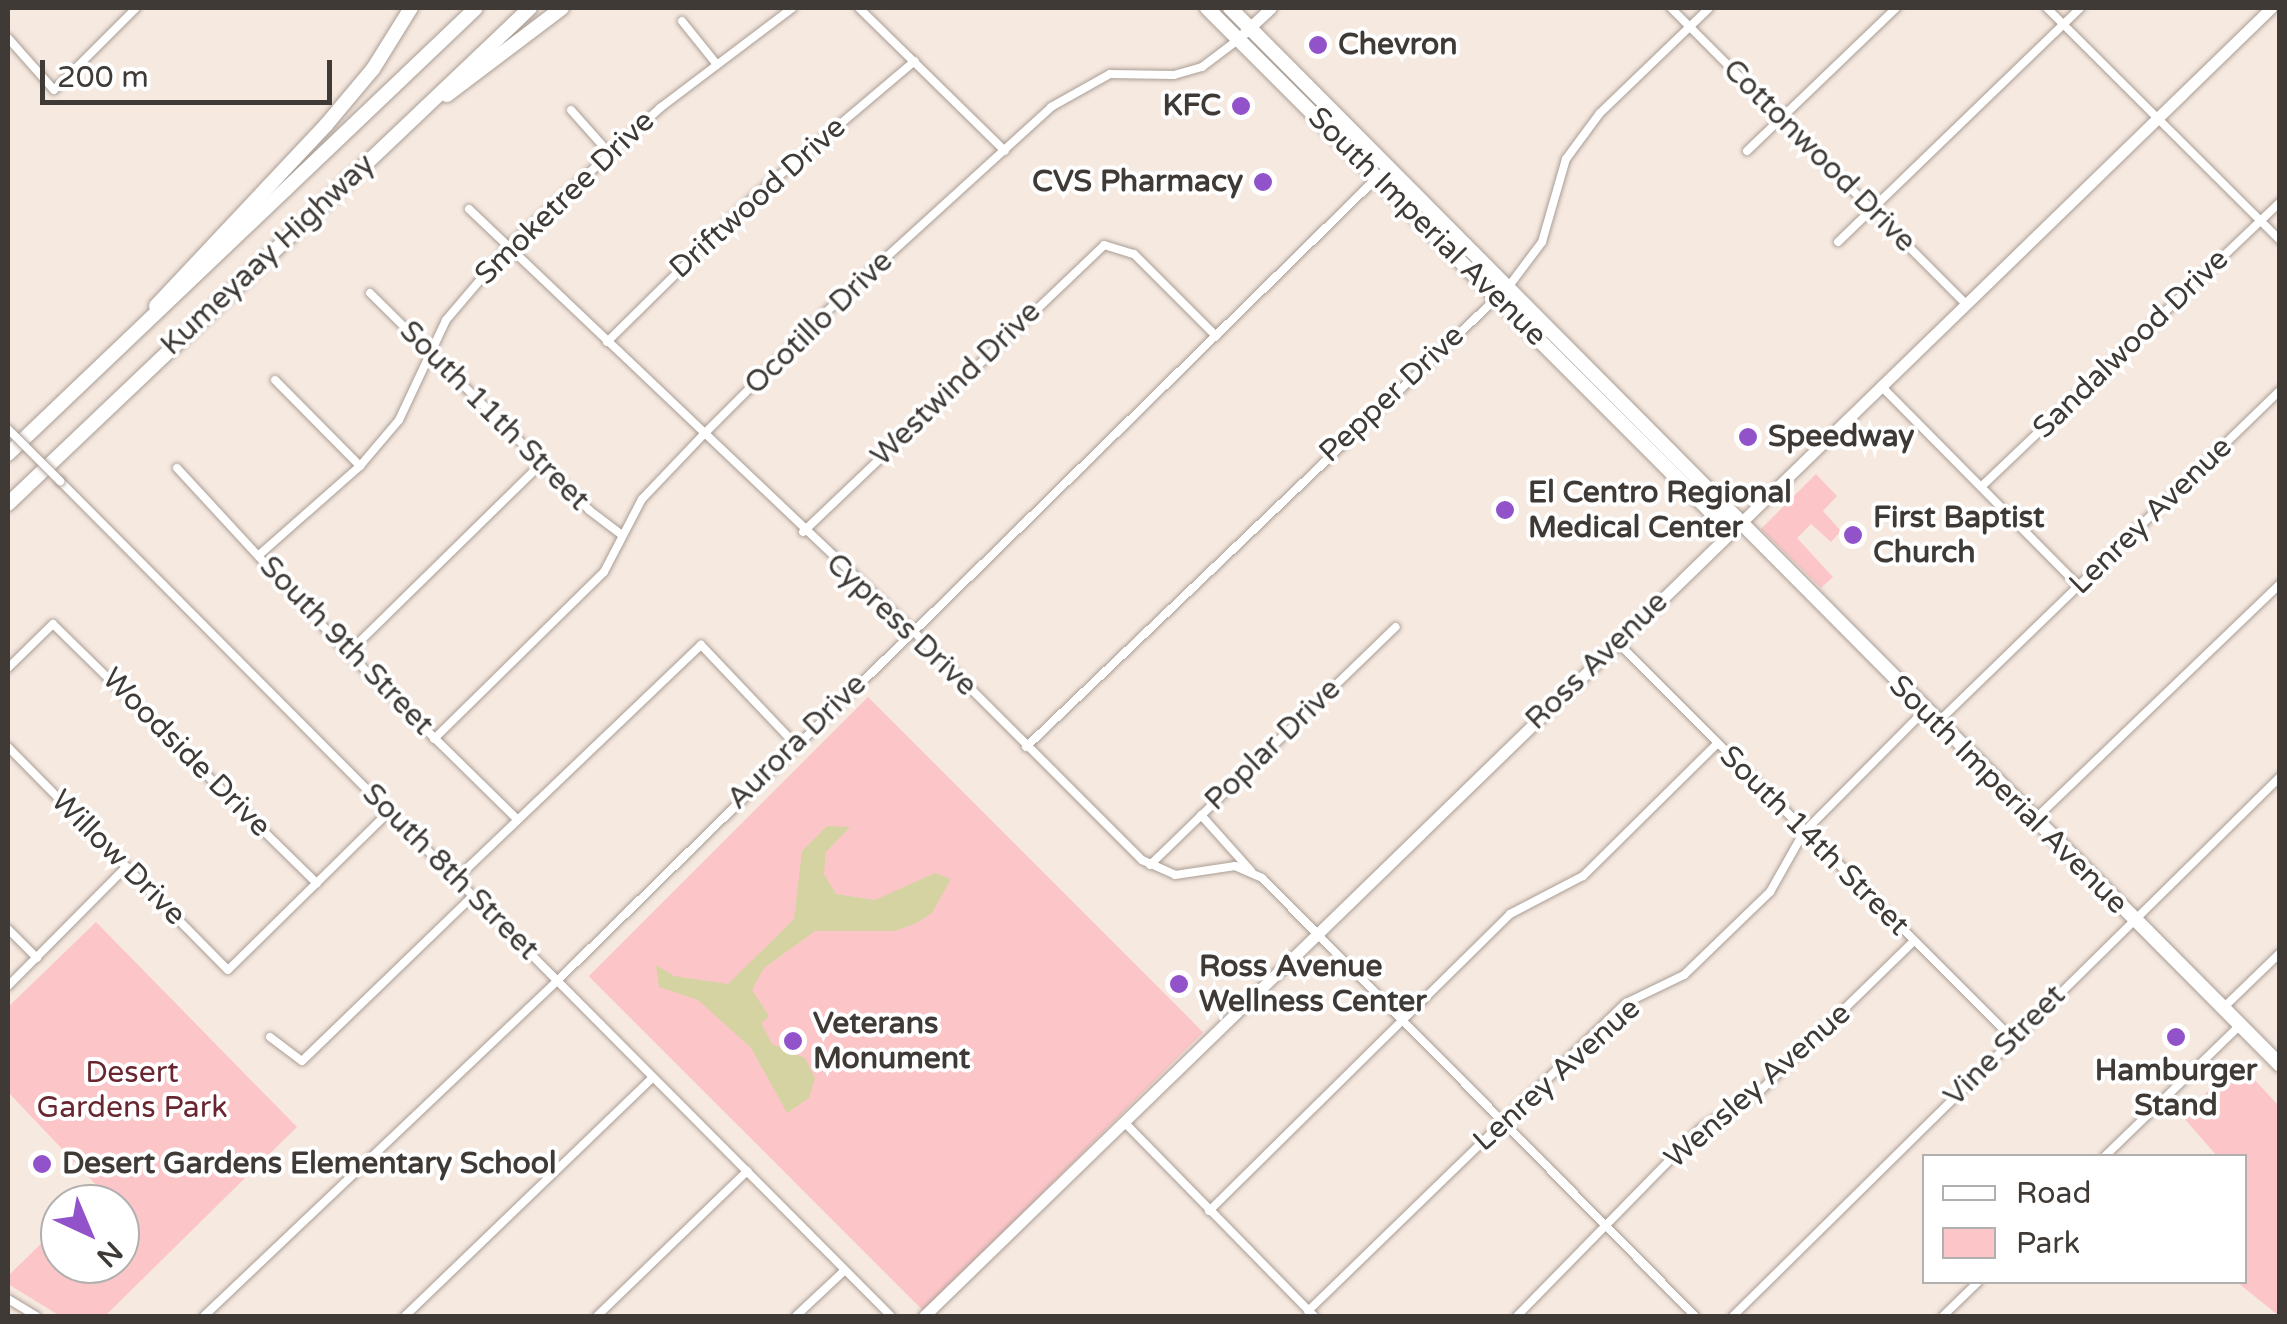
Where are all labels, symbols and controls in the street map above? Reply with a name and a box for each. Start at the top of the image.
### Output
place label: Chevron [1338,27,1457,63]
marker: Chevron [1307,34,1329,56]
scale bar [45,40,338,102]
street label: Cottonwood Drive [1715,52,1923,260]
text: 200 m [57,59,149,96]
place label: KFC [1162,88,1221,124]
marker: KFC [1230,95,1252,117]
street label: South Imperial Avenue [1300,100,1554,354]
street label: Smoketree Drive [468,103,662,293]
street label: Driftwood Drive [663,110,853,286]
street label: Kumeyaay Highway [154,147,382,363]
place label: CVS Pharmacy [1032,164,1243,200]
marker: CVS Pharmacy [1252,171,1274,193]
street label: Sandalwood Drive [2026,242,2236,446]
street label: Ocotillo Drive [738,244,900,402]
street label: Westwind Drive [864,294,1048,474]
street label: South 11th Street [392,314,596,518]
street label: Pepper Drive [1312,318,1472,470]
place label: Speedway [1768,419,1914,455]
marker: Speedway [1737,426,1759,448]
street label: Lenrey Avenue [2062,430,2240,602]
place label: El Centro Regional Medical Center [1528,475,1792,546]
marker: El Centro Regional Medical Center [1492,497,1518,523]
place label: First Baptist Church [1873,500,2045,570]
marker: First Baptist Church [1842,524,1864,546]
street label: Cypress Drive [818,546,984,704]
street label: South 9th Street [252,549,440,743]
street label: Ross Avenue [1518,584,1676,738]
street label: Woodside Drive [94,661,278,845]
street label: Aurora Drive [720,667,874,817]
street label: South Imperial Avenue [1881,668,2135,922]
street label: Poplar Drive [1198,671,1348,819]
street label: South 14th Street [1712,739,1916,943]
street label: South 8th Street [354,776,546,968]
street label: Willow Drive [43,783,193,933]
place label: Ross Avenue Wellness Center [1199,949,1427,1020]
marker: Ross Avenue Wellness Center [1168,973,1190,995]
street label: Vine Street [1937,978,2073,1114]
street label: Lenrey Avenue [1466,991,1648,1159]
street label: Wensley Avenue [1658,996,1858,1176]
place label: Veterans Monument [813,1006,970,1076]
marker: Hamburger Stand [2165,1026,2187,1048]
marker: Veterans Monument [782,1030,804,1052]
place label: Hamburger Stand [2095,1053,2257,1124]
park label: Desert Gardens Park [36,1055,228,1126]
place label: Desert Gardens Elementary School [62,1146,556,1182]
marker: Desert Gardens Elementary School [31,1153,53,1175]
legend [1922,1154,2247,1284]
text: Road [2016,1175,2091,1212]
north arrow [40,1184,140,1284]
text: Park [2016,1225,2080,1262]
text: N [90,1234,129,1274]

